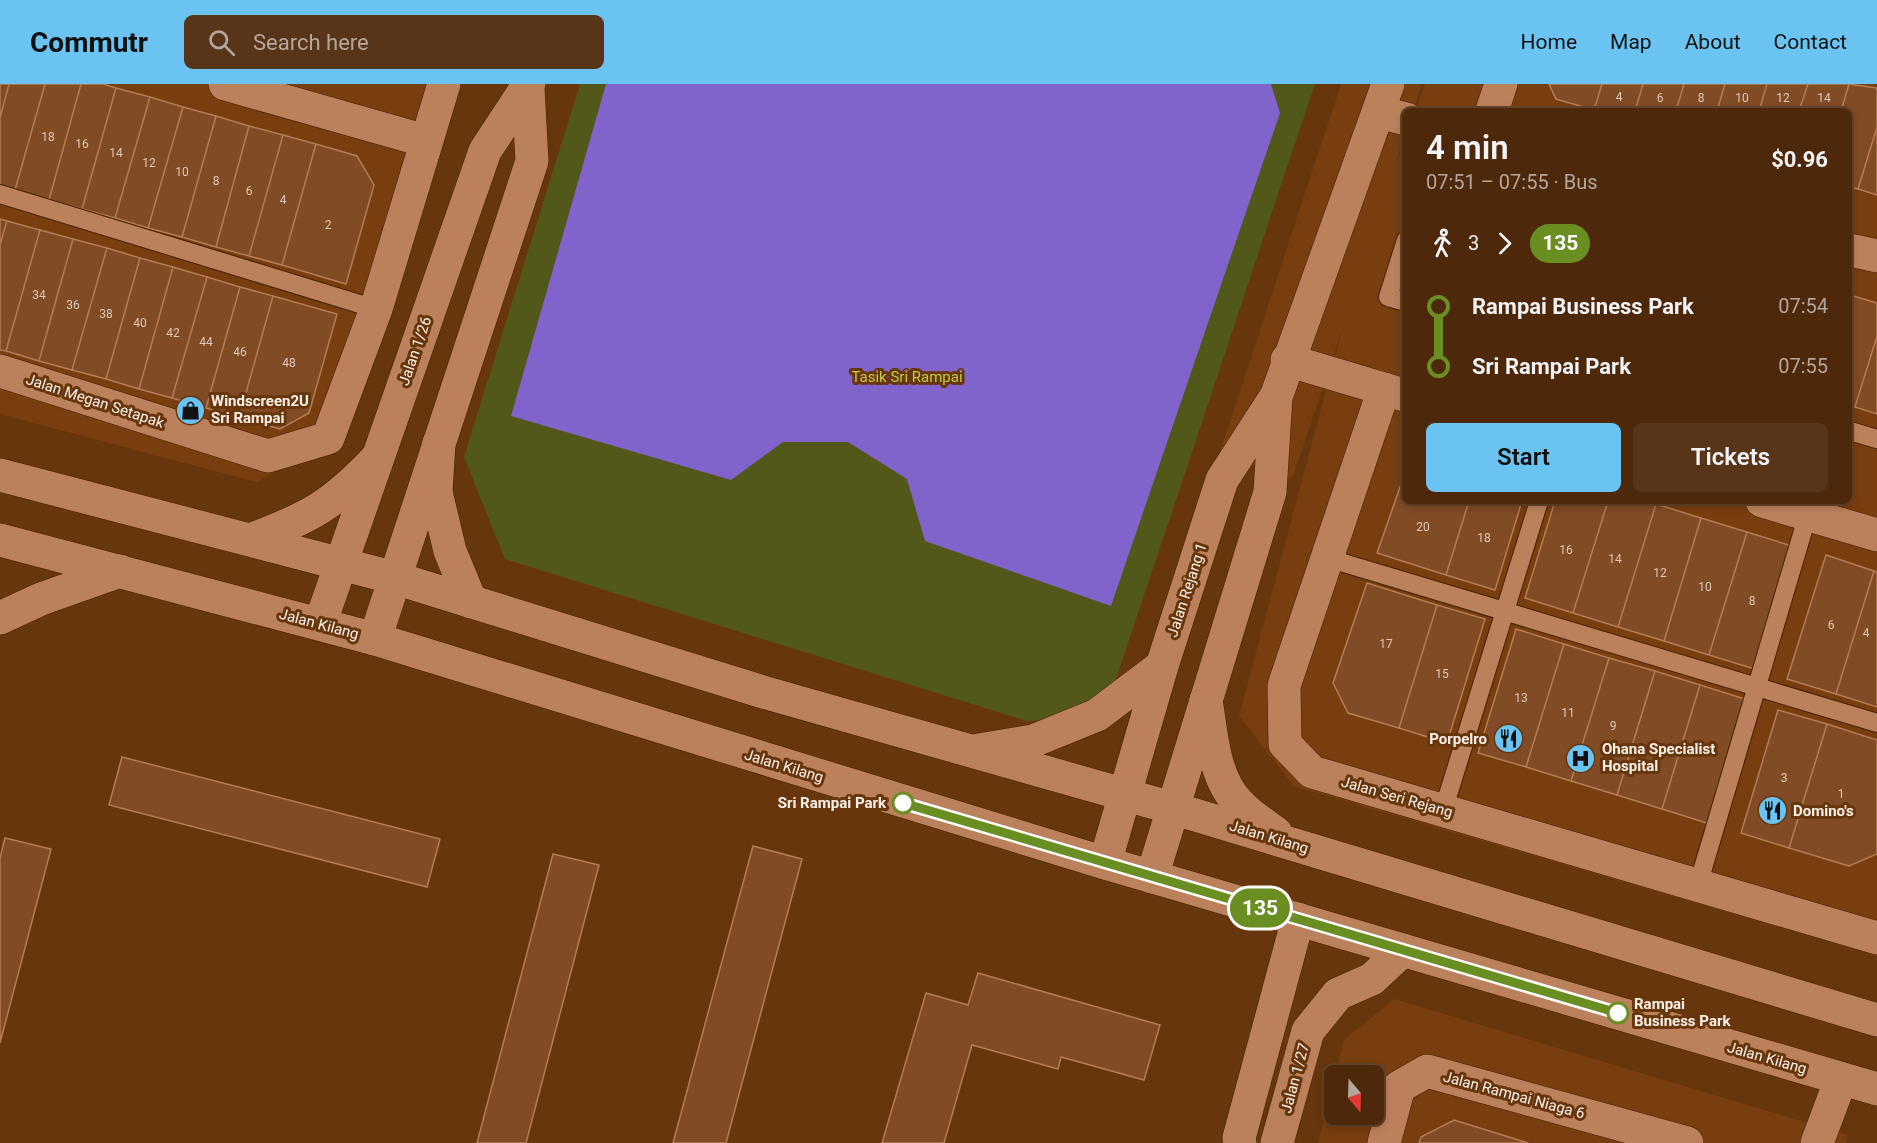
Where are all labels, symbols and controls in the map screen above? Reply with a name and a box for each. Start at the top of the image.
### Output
search box [184,15,604,69]
text: Commutr [30,26,148,59]
icon: search [205,26,238,59]
text: Search here [253,30,369,55]
text: Home [1521,30,1577,54]
text: Map [1610,30,1652,54]
text: About [1685,30,1741,54]
text: Contact [1774,30,1847,54]
house number: 4 [1616,90,1623,104]
house number: 6 [1657,91,1664,105]
house number: 8 [1698,91,1705,105]
house number: 10 [1735,91,1749,105]
house number: 12 [1776,91,1790,105]
house number: 14 [1817,91,1831,105]
text: 4 min [1426,128,1509,167]
house number: 18 [41,130,55,144]
house number: 16 [75,137,89,151]
house number: 14 [109,146,123,160]
text: $0.96 [1771,147,1828,172]
house number: 12 [142,156,156,170]
house number: 10 [175,165,189,179]
text: 07:51 – 07:55 · Bus [1426,170,1598,194]
house number: 8 [213,174,220,188]
house number: 6 [246,184,253,198]
house number: 4 [280,193,287,207]
house number: 2 [325,218,332,232]
icon: walk [1426,227,1459,260]
icon: forward [1488,227,1521,260]
text: 3 [1468,231,1479,255]
text: 135 [1542,231,1578,255]
house number: 34 [32,288,46,302]
text: Rampai Business Park [1472,294,1694,319]
text: 07:54 [1778,294,1828,318]
house number: 36 [66,298,80,312]
house number: 38 [99,307,113,321]
street label: Jalan 1/26 [395,314,435,388]
house number: 40 [133,316,147,330]
house number: 42 [166,326,180,340]
house number: 44 [199,335,213,349]
house number: 46 [233,345,247,359]
text: Sri Rampai Park [1472,354,1631,379]
text: 07:55 [1778,354,1828,378]
house number: 48 [282,356,296,370]
park label: Tasik Sri Rampai [851,368,963,386]
street label: Jalan Megan Setapak [24,370,167,432]
place label: Windscreen2U Sri Rampai [211,392,309,427]
shop icon: Windscreen2U Sri Rampai [174,394,206,426]
button: Start [1426,423,1621,492]
button: Tickets [1633,423,1828,492]
house number: 20 [1416,520,1430,534]
house number: 18 [1477,531,1491,545]
street label: Jalan Rejang 1 [1163,541,1211,639]
house number: 16 [1559,543,1573,557]
house number: 14 [1608,552,1622,566]
house number: 12 [1653,566,1667,580]
house number: 10 [1698,580,1712,594]
house number: 8 [1749,594,1756,608]
street label: Jalan Kilang [277,605,361,643]
house number: 6 [1828,618,1835,632]
house number: 4 [1863,626,1870,640]
house number: 17 [1379,637,1393,651]
house number: 15 [1435,667,1449,681]
house number: 13 [1514,691,1528,705]
house number: 11 [1561,706,1575,720]
house number: 9 [1610,719,1616,733]
restaurant icon: Porpelro [1492,723,1524,755]
place label: Porpelro [1429,730,1487,748]
place label: Ohana Specialist Hospital [1602,740,1715,775]
hospital icon: Ohana Specialist Hospital [1565,742,1597,774]
street label: Jalan Kilang [742,745,826,787]
house number: 3 [1781,771,1787,785]
street label: Jalan Seri Rejang [1339,772,1455,822]
house number: 1 [1838,787,1844,801]
marker: Sri Rampai Park [892,792,914,814]
place label: Sri Rampai Park [778,794,887,812]
restaurant icon: Domino's [1756,795,1788,827]
place label: Domino's [1793,802,1854,820]
street label: Jalan Kilang [1227,816,1311,858]
line badge: 135 [1226,888,1294,928]
text: 135 [1242,896,1278,920]
place label: Rampai Business Park [1634,995,1731,1030]
marker: Rampai Business Park [1607,1002,1629,1024]
street label: Jalan Kilang [1725,1038,1809,1078]
street label: Jalan 1/27 [1277,1041,1313,1115]
north arrow [1324,1065,1384,1125]
map controls [1324,1065,1384,1125]
street label: Jalan Rampai Niaga 6 [1441,1067,1587,1123]

